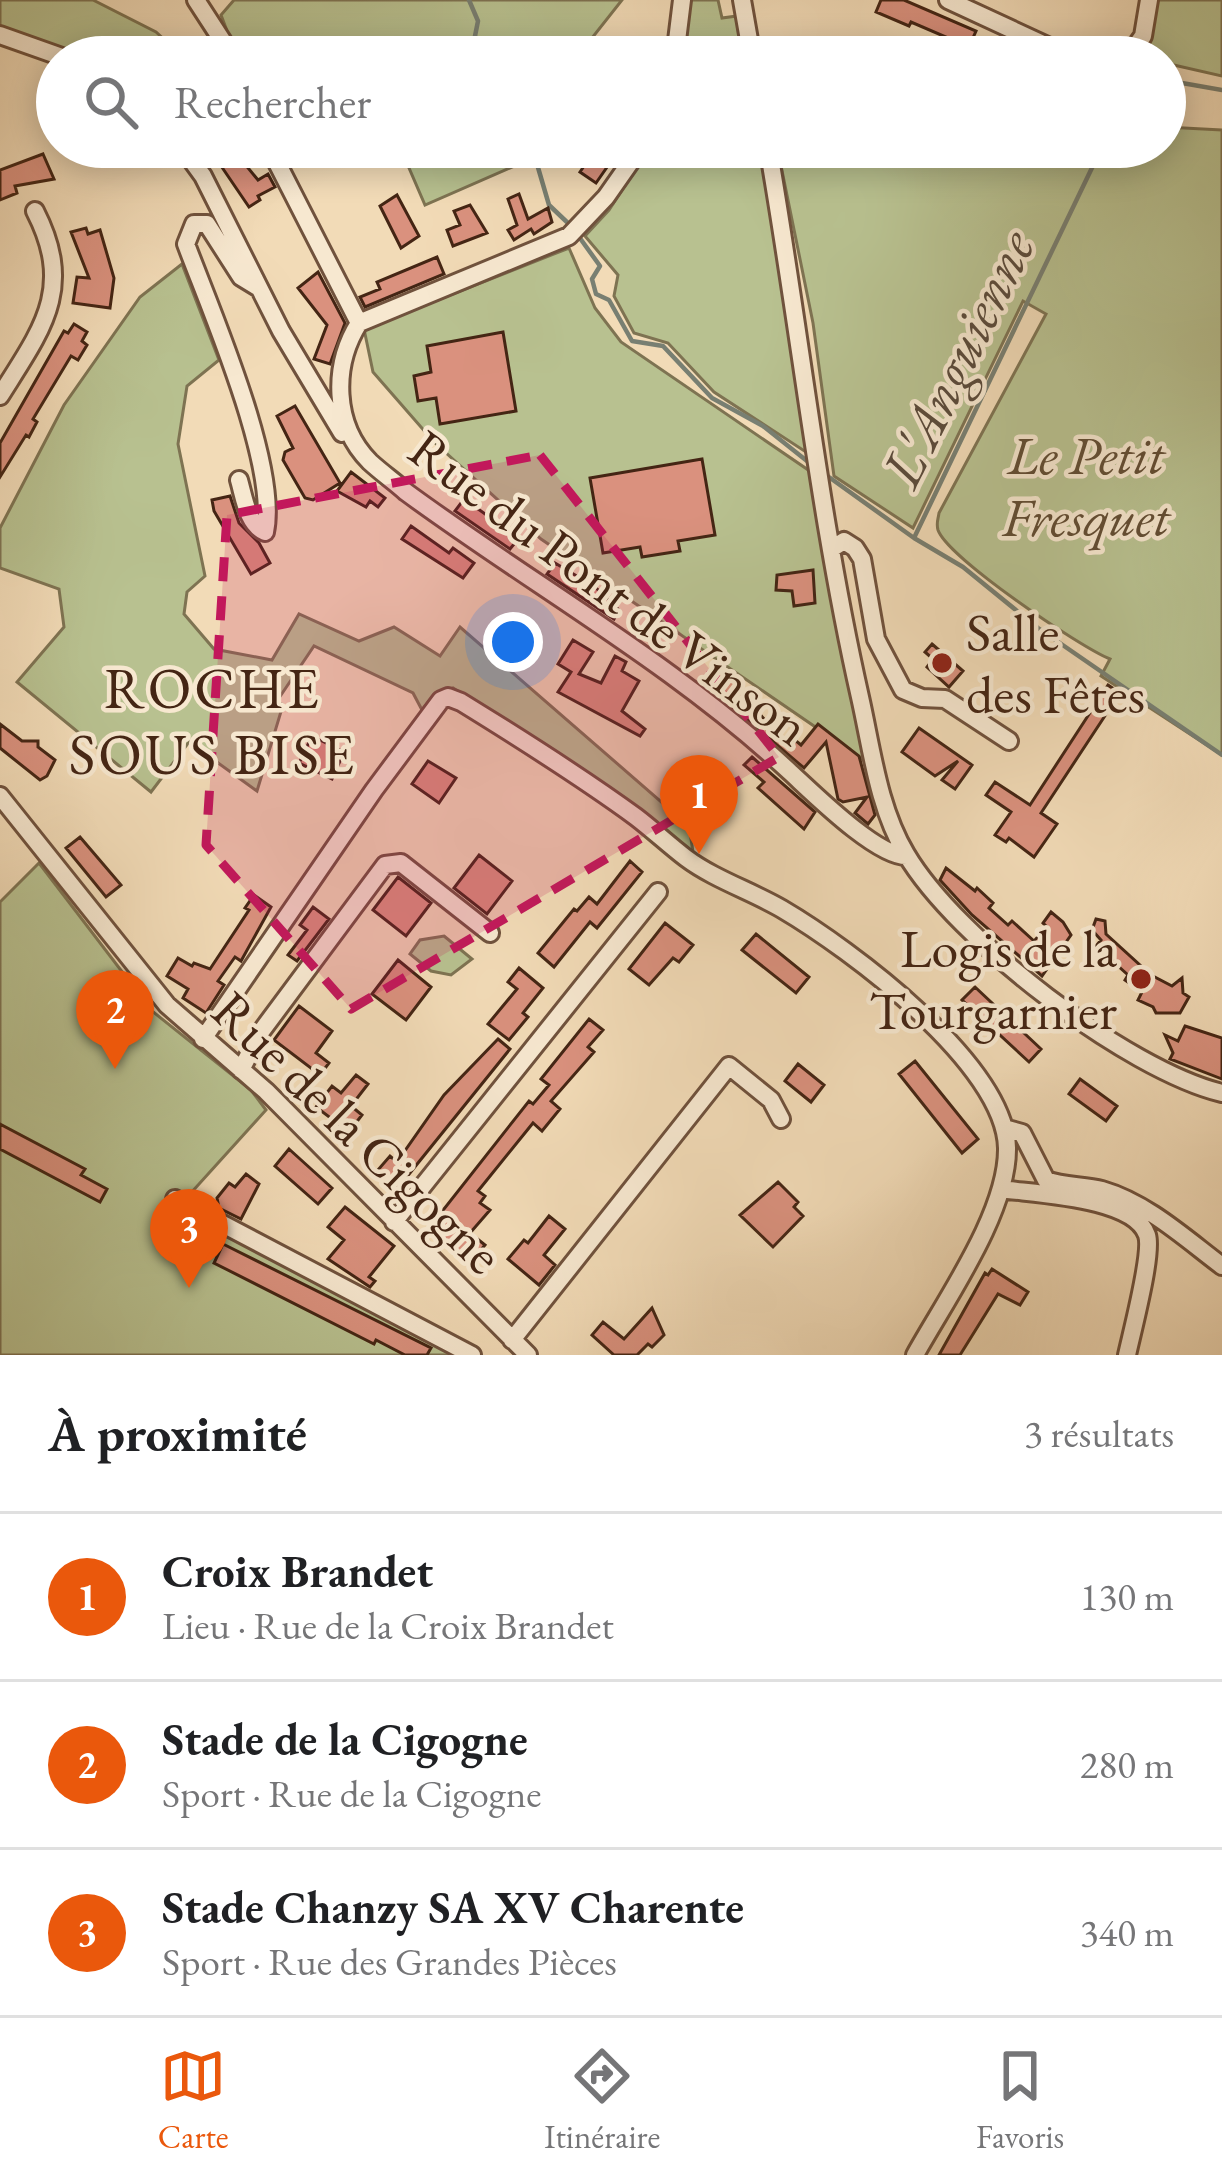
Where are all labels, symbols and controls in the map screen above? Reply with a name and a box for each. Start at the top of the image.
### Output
search box [36,36,1186,168]
icon: search [78,69,144,135]
text: Rechercher [174,73,371,131]
water label: L'Anguienne [862,217,1051,501]
street label: Rue du Pont de Vinson [396,413,824,761]
park label: Le Petit Fresquet [1001,420,1172,552]
place label: Salle des Fêtes [966,597,1145,729]
your location [483,612,543,672]
marker: Salle des Fêtes [929,650,955,676]
district label: ROCHE SOUS BISE [69,651,357,791]
pin: 1 [660,755,738,854]
place label: Logis de la Tourgarnier [869,913,1117,1045]
marker: Logis de la Tourgarnier [1128,966,1154,992]
pin: 2 [76,970,154,1069]
street label: Rue de la Cigogne [198,975,518,1289]
pin: 3 [150,1189,228,1288]
text: À proximité [48,1400,307,1466]
text: 3 résultats [1024,1408,1174,1459]
text: Croix Brandet [162,1542,433,1600]
text: 1 [77,1571,97,1622]
text: 130 m [1080,1571,1174,1622]
text: Lieu · Rue de la Croix Brandet [162,1600,614,1651]
text: Stade de la Cigogne [162,1710,528,1768]
text: 2 [77,1739,97,1790]
text: 280 m [1080,1739,1174,1790]
text: Sport · Rue de la Cigogne [162,1768,541,1819]
text: Stade Chanzy SA XV Charente [162,1878,744,1936]
text: 3 [77,1907,97,1958]
text: 340 m [1080,1907,1174,1958]
text: Sport · Rue des Grandes Pièces [162,1936,617,1987]
tab: Carte [158,2043,229,2158]
tab: Itinéraire [544,2043,660,2158]
tab: Favoris [976,2043,1064,2158]

